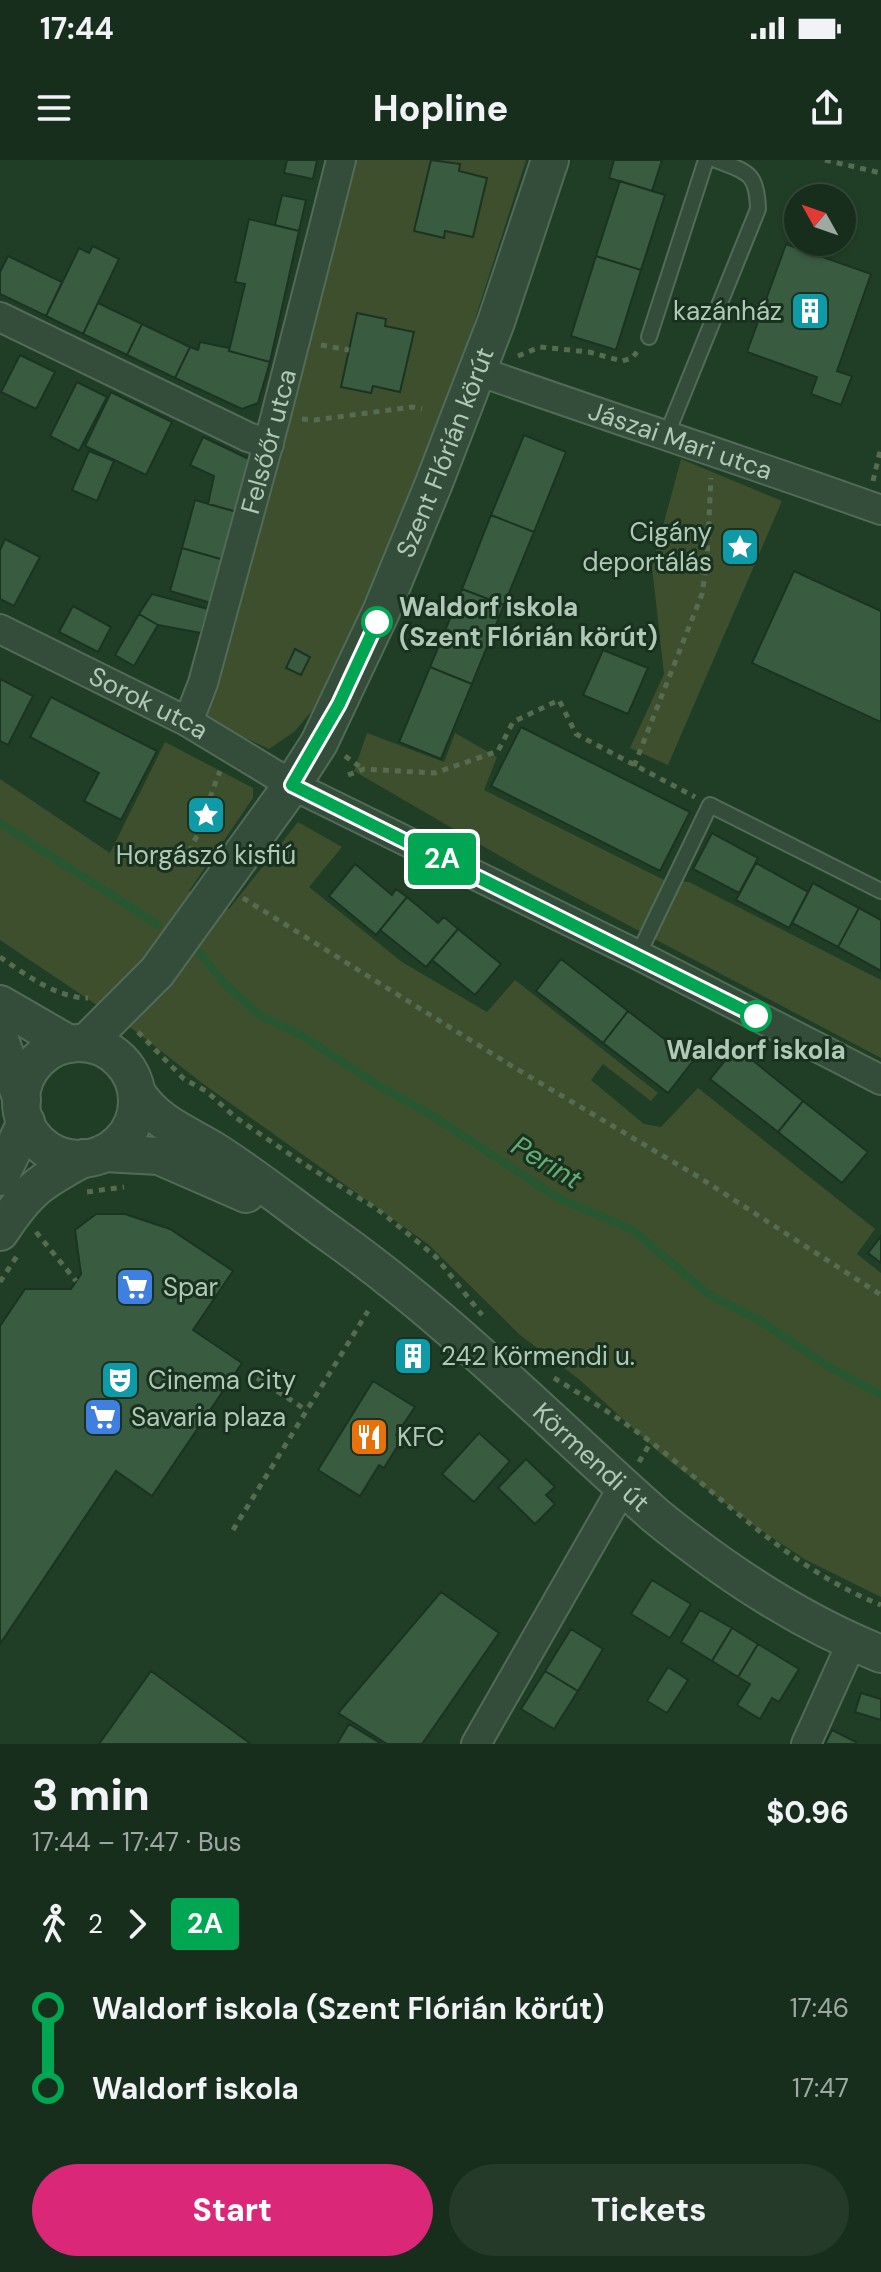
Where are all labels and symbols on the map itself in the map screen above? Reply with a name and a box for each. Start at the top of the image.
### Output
north arrow [784,184,856,256]
building icon: kazánház [789,290,831,332]
place label: kazánház [673,294,782,328]
street label: Szent Flórián körút [388,342,502,563]
street label: Felsőőr utca [233,366,304,518]
street label: Jászai Mari utca [584,393,777,488]
place label: Cigány deportálás [582,515,712,579]
place icon: Cigány deportálás [719,526,761,568]
place label: Waldorf iskola (Szent Flórián körút) [399,590,658,654]
marker: Waldorf iskola (Szent Flórián körút) [362,607,392,637]
street label: Sorok utca [83,659,215,747]
place icon: Horgászó kisfiú [185,794,227,836]
line badge: 2A [406,833,478,885]
place label: Horgászó kisfiú [116,838,296,872]
marker: Waldorf iskola [741,1001,771,1031]
place label: Waldorf iskola [666,1033,846,1067]
water label: Perint [505,1127,589,1198]
supermarket icon: Spar [114,1266,156,1308]
place label: Spar [163,1270,218,1304]
building icon: 242 Körmendi u. [392,1335,434,1377]
place label: 242 Körmendi u. [441,1339,635,1373]
theatre icon: Cinema City [99,1359,141,1401]
place label: Cinema City [148,1363,296,1397]
street label: Körmendi út [526,1395,657,1519]
supermarket icon: Savaria plaza [82,1396,124,1438]
place label: Savaria plaza [131,1400,286,1434]
restaurant icon: KFC [348,1416,390,1458]
place label: KFC [397,1420,445,1454]

